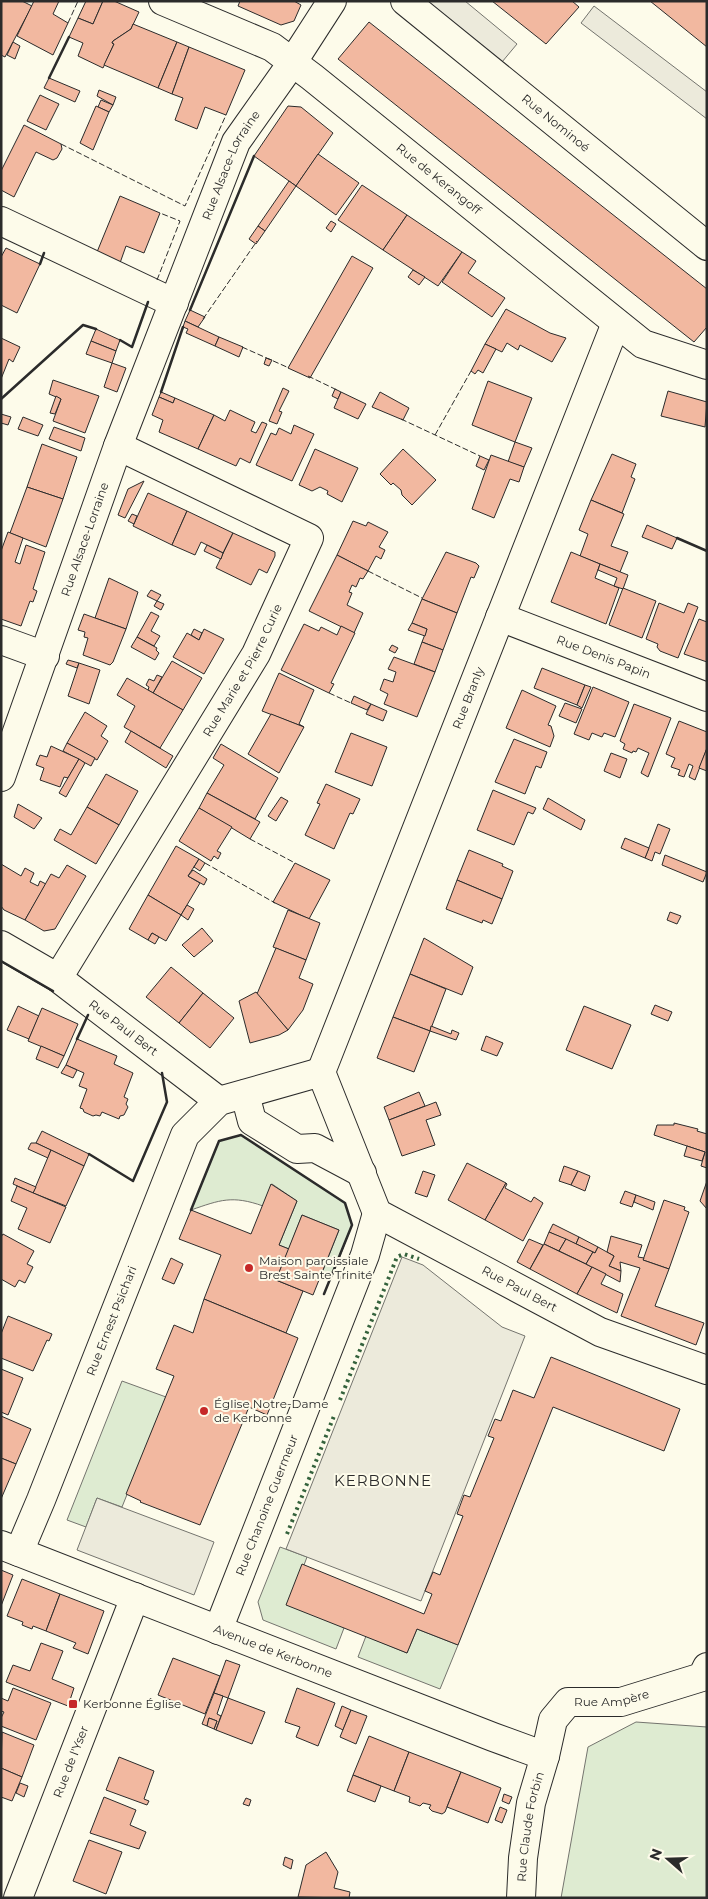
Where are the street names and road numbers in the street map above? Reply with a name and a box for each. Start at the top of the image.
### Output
street label: Rue Nominoé [519,91,593,155]
street label: Rue Alsace-Lorraine [198,107,263,222]
street label: Rue de Kerangoff [393,140,485,218]
street label: Rue Alsace-Lorraine [57,480,112,598]
street label: Rue Marie et Pierre Curie [199,601,285,739]
street label: Rue Denis Papin [554,632,653,682]
street label: Rue Branly [449,664,487,731]
street label: Rue Paul Bert [86,996,161,1059]
street label: Rue Paul Bert [479,1262,560,1315]
street label: Rue Ernest Psichari [83,1264,140,1378]
street label: Rue Chanoine Guermeur [232,1432,301,1578]
street label: Avenue de Kerbonne [212,1621,335,1681]
street label: Rue Ampère [574,1686,651,1709]
street label: Rue de l'Yser [50,1723,91,1800]
street label: Rue Claude Forbin [514,1770,547,1882]

